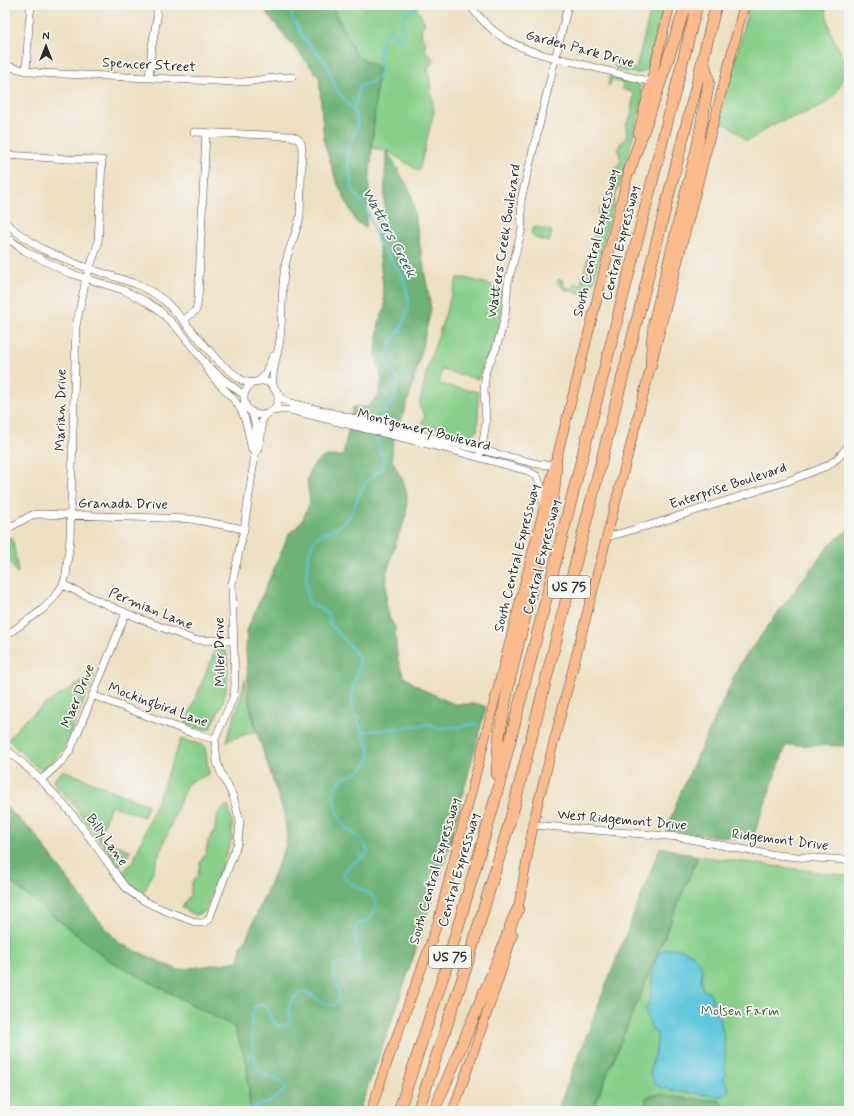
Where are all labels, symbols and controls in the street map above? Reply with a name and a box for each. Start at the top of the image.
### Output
north arrow [26,26,66,66]
street label: Garden Park Drive [524,26,636,72]
text: N [42,30,50,44]
street label: Spencer Street [102,54,197,76]
street label: Watters Creek Boulevard [483,163,525,319]
street label: South Central Expressway [569,164,623,322]
street label: Central Expressway [598,181,644,305]
water label: Watters Creek [357,185,421,282]
street label: Marian Drive [51,369,71,451]
street label: Montgomery Boulevard [356,405,492,455]
street label: Enterprise Boulevard [667,459,789,513]
street label: South Central Expressway [490,482,544,634]
street label: Granada Drive [78,494,168,514]
street label: Central Expressway [519,498,565,616]
road number: US 75 [548,576,590,598]
street label: Permian Lane [106,584,196,634]
street label: Miller Drive [210,617,230,687]
street label: Maer Drive [57,661,99,731]
street label: Mockingbird Lane [105,679,210,733]
street label: South Central Expressway [405,795,465,947]
street label: West Ridgemont Drive [556,805,687,836]
street label: Billy Lane [82,810,132,870]
street label: Central Expressway [434,811,484,929]
street label: Ridgemont Drive [730,825,829,856]
road number: US 75 [429,946,471,968]
park label: Molsen Farm [701,1002,779,1020]

